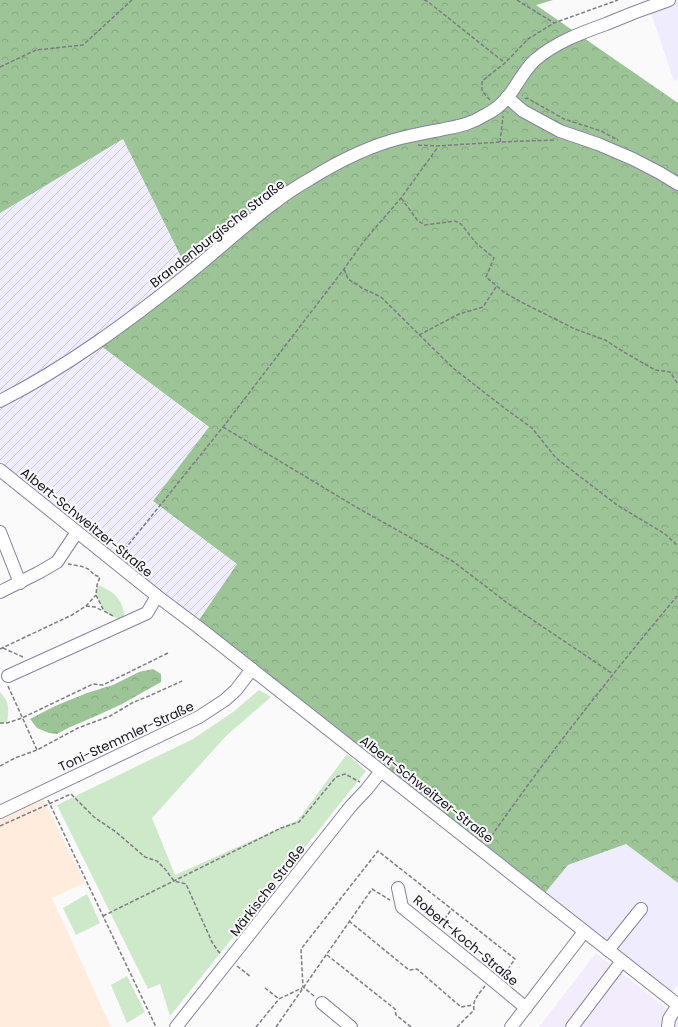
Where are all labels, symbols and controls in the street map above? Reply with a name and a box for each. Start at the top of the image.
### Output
street label: Brandenburgische Straße [146,175,289,292]
street label: Albert-Schweitzer-Straße [17,463,157,582]
street label: Toni-Stemmler-Straße [55,697,197,776]
street label: Albert-Schweitzer-Straße [356,731,498,848]
street label: Märkische Straße [225,840,309,940]
street label: Robert-Koch-Straße [409,891,522,990]

